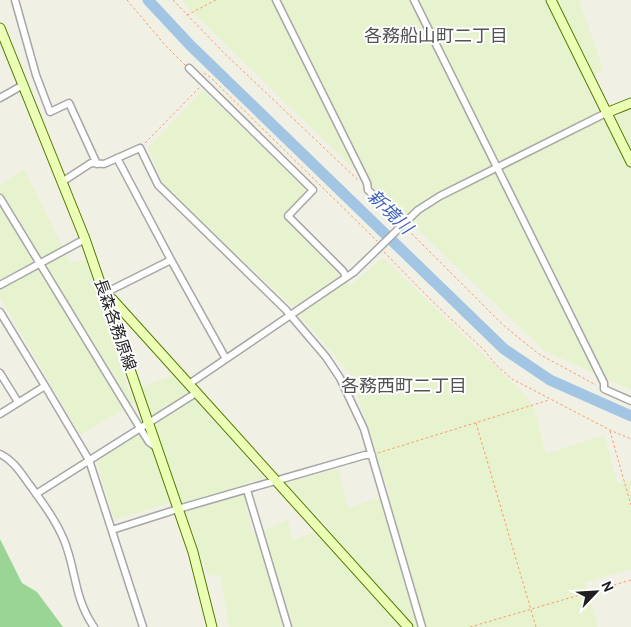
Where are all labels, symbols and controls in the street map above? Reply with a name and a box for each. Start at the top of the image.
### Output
district label: 各務船山町二丁目 [364,26,508,49]
water label: 新境川 [362,186,418,241]
street label: 長森各務原線 [89,276,139,374]
district label: 各務西町二丁目 [341,376,467,399]
north arrow [571,567,621,617]
text: N [597,579,616,595]

